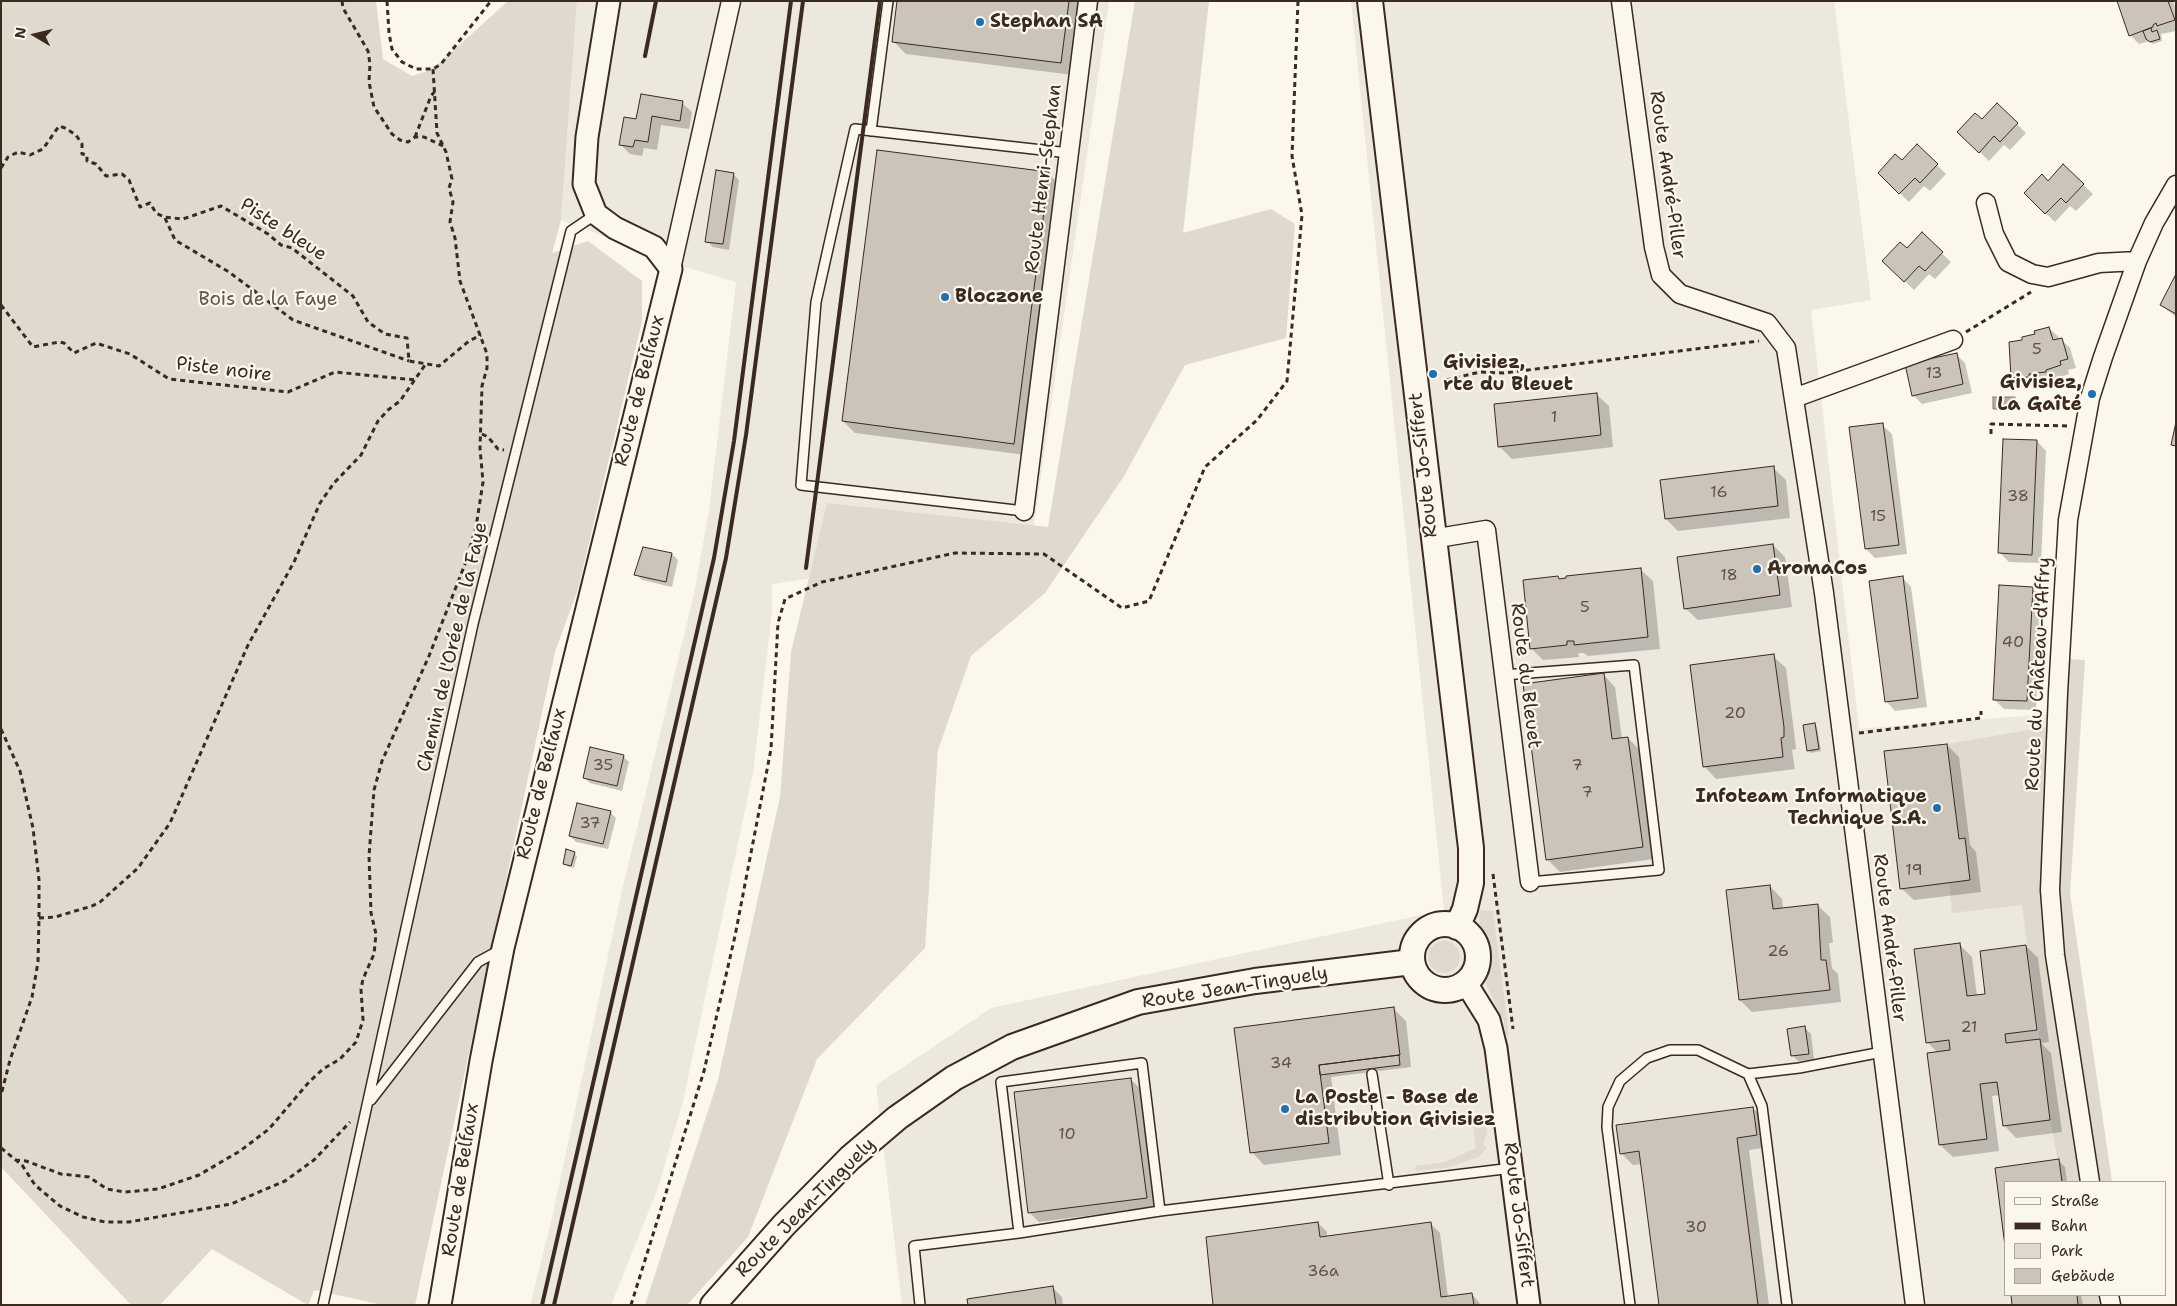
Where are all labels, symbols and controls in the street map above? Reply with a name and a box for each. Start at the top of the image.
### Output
north arrow [10,10,60,60]
place label: Stephan SA [990,11,1103,33]
marker: Stephan SA [974,16,986,28]
text: N [10,26,30,40]
street label: Route Henri-Stephan [1021,83,1067,275]
street label: Route André-Piller [1644,89,1690,261]
street label: Piste bleue [235,194,331,266]
place label: Bloczone [955,286,1043,308]
park label: Bois de la Faye [198,289,338,311]
marker: Bloczone [939,291,951,303]
street label: Route de Belfaux [610,313,670,469]
house number: 5 [2032,340,2042,360]
place label: Givisiez, rte du Bleuet [1443,352,1573,396]
street label: Piste noire [175,353,273,387]
house number: 13 [1925,364,1943,384]
marker: Givisiez, rte du Bleuet [1427,368,1439,380]
place label: Givisiez, La Gaîté [1997,372,2082,416]
marker: Givisiez, La Gaîté [2086,388,2098,400]
street label: Route Jo-Siffert [1405,391,1443,539]
house number: 1 [1551,408,1557,428]
house number: 16 [1710,483,1728,503]
house number: 38 [2007,487,2029,507]
house number: 15 [1870,507,1886,527]
street label: Chemin de l'Orée de la Faye [413,520,493,774]
street label: Route du Château-d'Affry [2021,557,2057,791]
place label: AromaCos [1767,558,1867,580]
marker: AromaCos [1751,563,1763,575]
house number: 18 [1720,566,1738,586]
house number: 5 [1580,598,1590,618]
street label: Route du Bleuet [1505,602,1545,750]
house number: 40 [2002,633,2024,653]
house number: 20 [1724,704,1746,724]
street label: Route de Belfaux [512,706,572,862]
house number: 35 [593,756,613,776]
house number: 7 [1571,756,1583,776]
house number: 7 [1581,783,1593,803]
place label: Infoteam Informatique Technique S.A. [1695,786,1927,830]
marker: Infoteam Informatique Technique S.A. [1931,802,1943,814]
house number: 37 [579,814,601,834]
street label: Route André-Piller [1867,852,1911,1024]
house number: 19 [1905,861,1923,881]
house number: 26 [1767,942,1789,962]
street label: Route Jean-Tinguely [1141,962,1329,1014]
house number: 21 [1960,1018,1978,1038]
house number: 34 [1270,1054,1292,1074]
place label: La Poste - Base de distribution Givisiez [1295,1087,1496,1131]
street label: Route de Belfaux [438,1102,484,1258]
marker: La Poste - Base de distribution Givisiez [1279,1103,1291,1115]
house number: 10 [1058,1125,1076,1145]
street label: Route Jean-Tinguely [732,1134,880,1282]
street label: Route Jo-Siffert [1498,1141,1538,1289]
legend [2004,1181,2167,1296]
text: Straße [2051,1191,2099,1211]
text: Bahn [2051,1216,2087,1236]
house number: 30 [1685,1218,1707,1238]
text: Park [2051,1241,2083,1261]
house number: 36a [1307,1262,1339,1282]
text: Gebäude [2051,1266,2115,1286]

